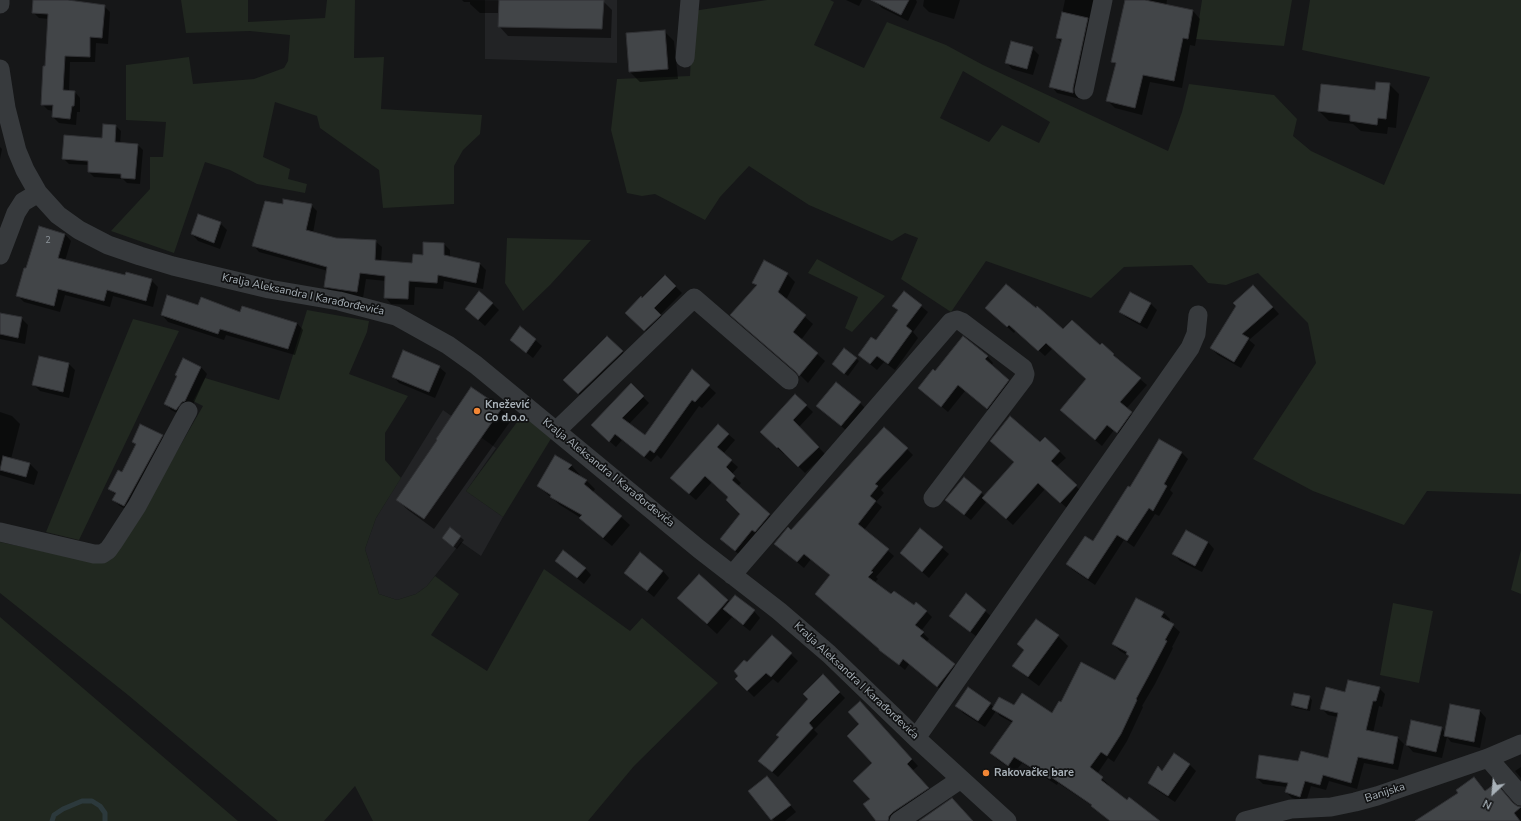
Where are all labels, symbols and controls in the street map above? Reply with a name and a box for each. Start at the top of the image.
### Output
house number: 2 [45,236,51,246]
street label: Kralja Aleksandra I Karađorđevića [221,271,385,319]
place label: Knežević Co d.o.o. [485,398,529,424]
marker: Knežević Co d.o.o. [472,406,482,416]
street label: Kralja Aleksandra I Karađorđevića [539,416,677,530]
street label: Kralja Aleksandra I Karađorđevića [791,620,921,742]
place label: Rakovačke bare [994,766,1074,780]
marker: Rakovačke bare [981,768,991,778]
north arrow [1473,773,1513,813]
street label: Banijska [1363,780,1407,806]
text: N [1481,796,1495,813]

